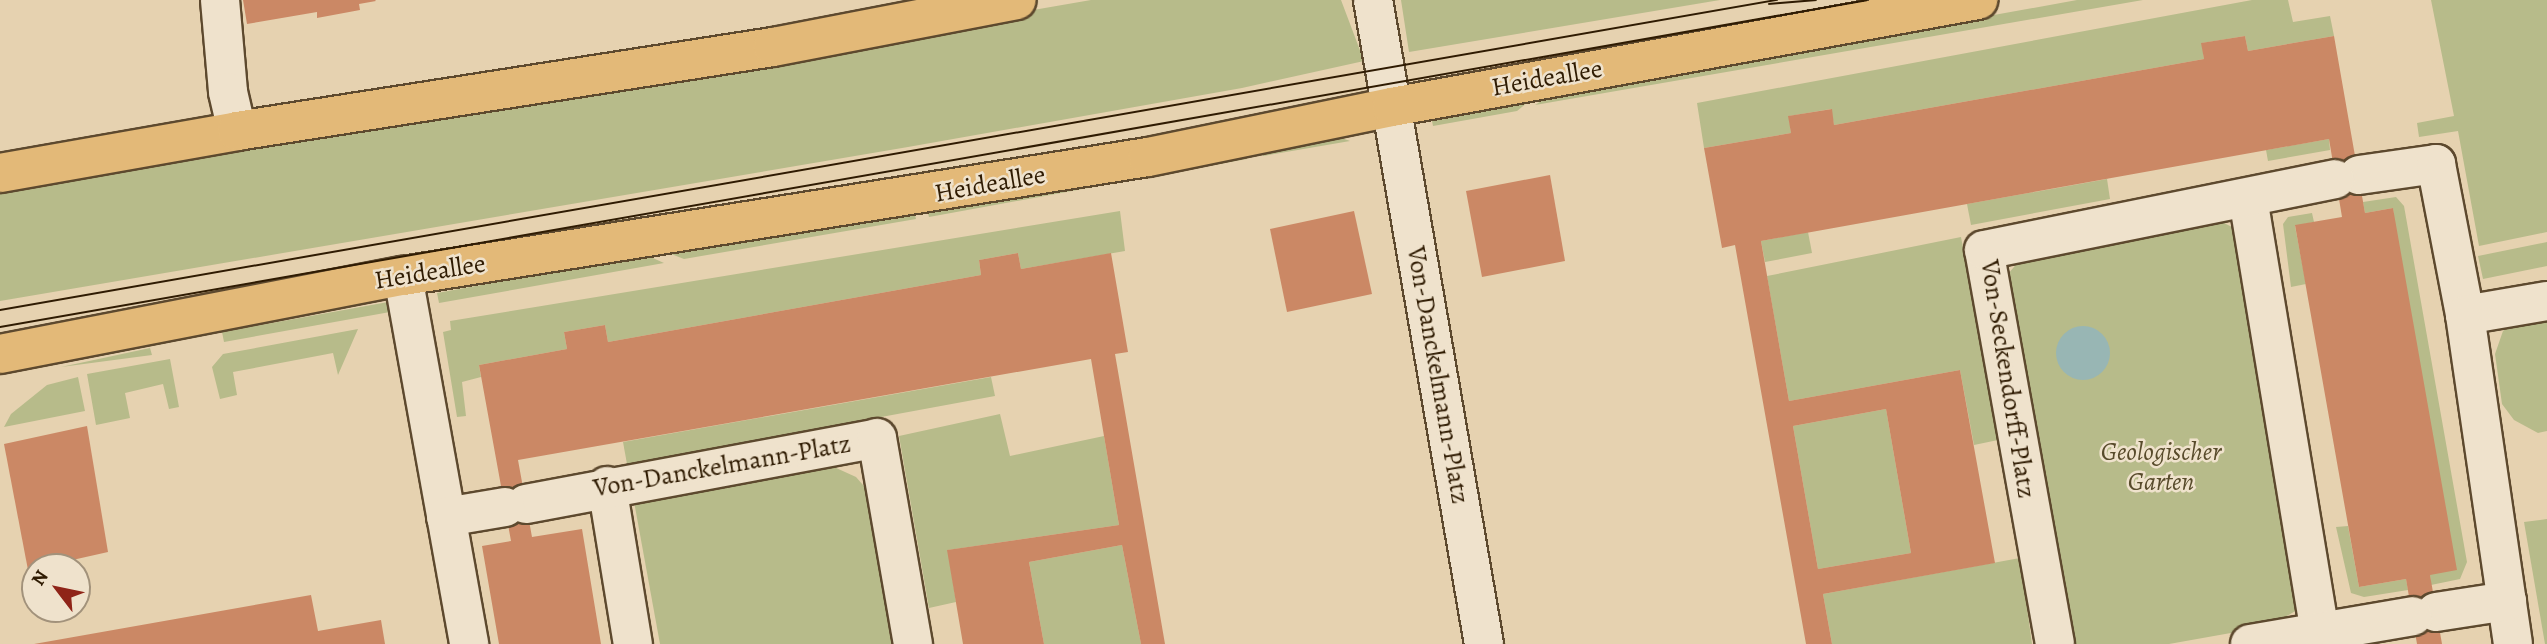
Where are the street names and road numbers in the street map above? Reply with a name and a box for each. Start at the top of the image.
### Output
street label: Heideallee [1489,53,1605,103]
street label: Heideallee [932,159,1048,209]
street label: Von-Danckelmann-Platz [1400,244,1476,506]
street label: Heideallee [372,248,488,296]
street label: Von-Seckendorff-Platz [1974,258,2042,500]
street label: Von-Danckelmann-Platz [591,428,853,504]

